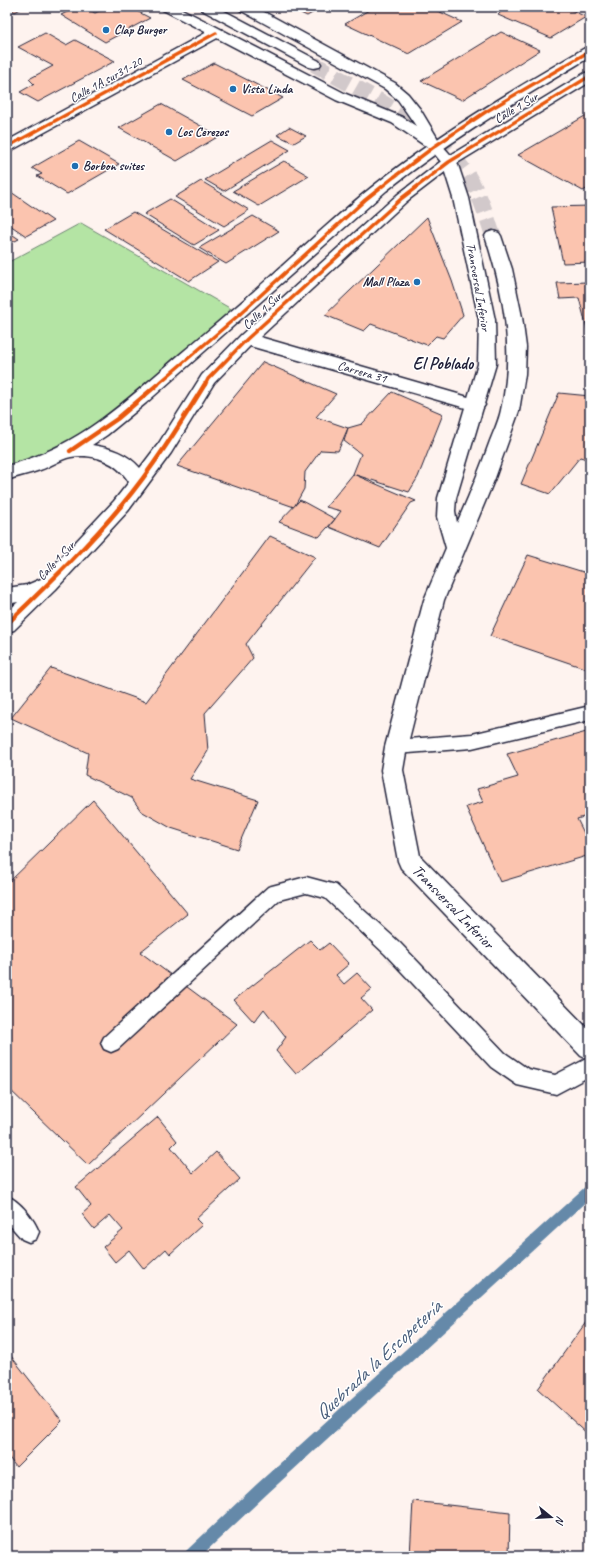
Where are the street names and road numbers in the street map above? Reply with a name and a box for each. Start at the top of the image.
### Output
street label: Calle 1A sur31-20 [67,53,146,107]
street label: Calle 1 Sur [491,88,542,127]
street label: Transversal Inferior [462,242,494,334]
street label: Calle 1 Sur [239,288,286,333]
street label: Carrera 31 [336,357,389,387]
street label: Calle 1 Sur [34,537,79,584]
street label: Transversal Inferior [408,861,499,954]

